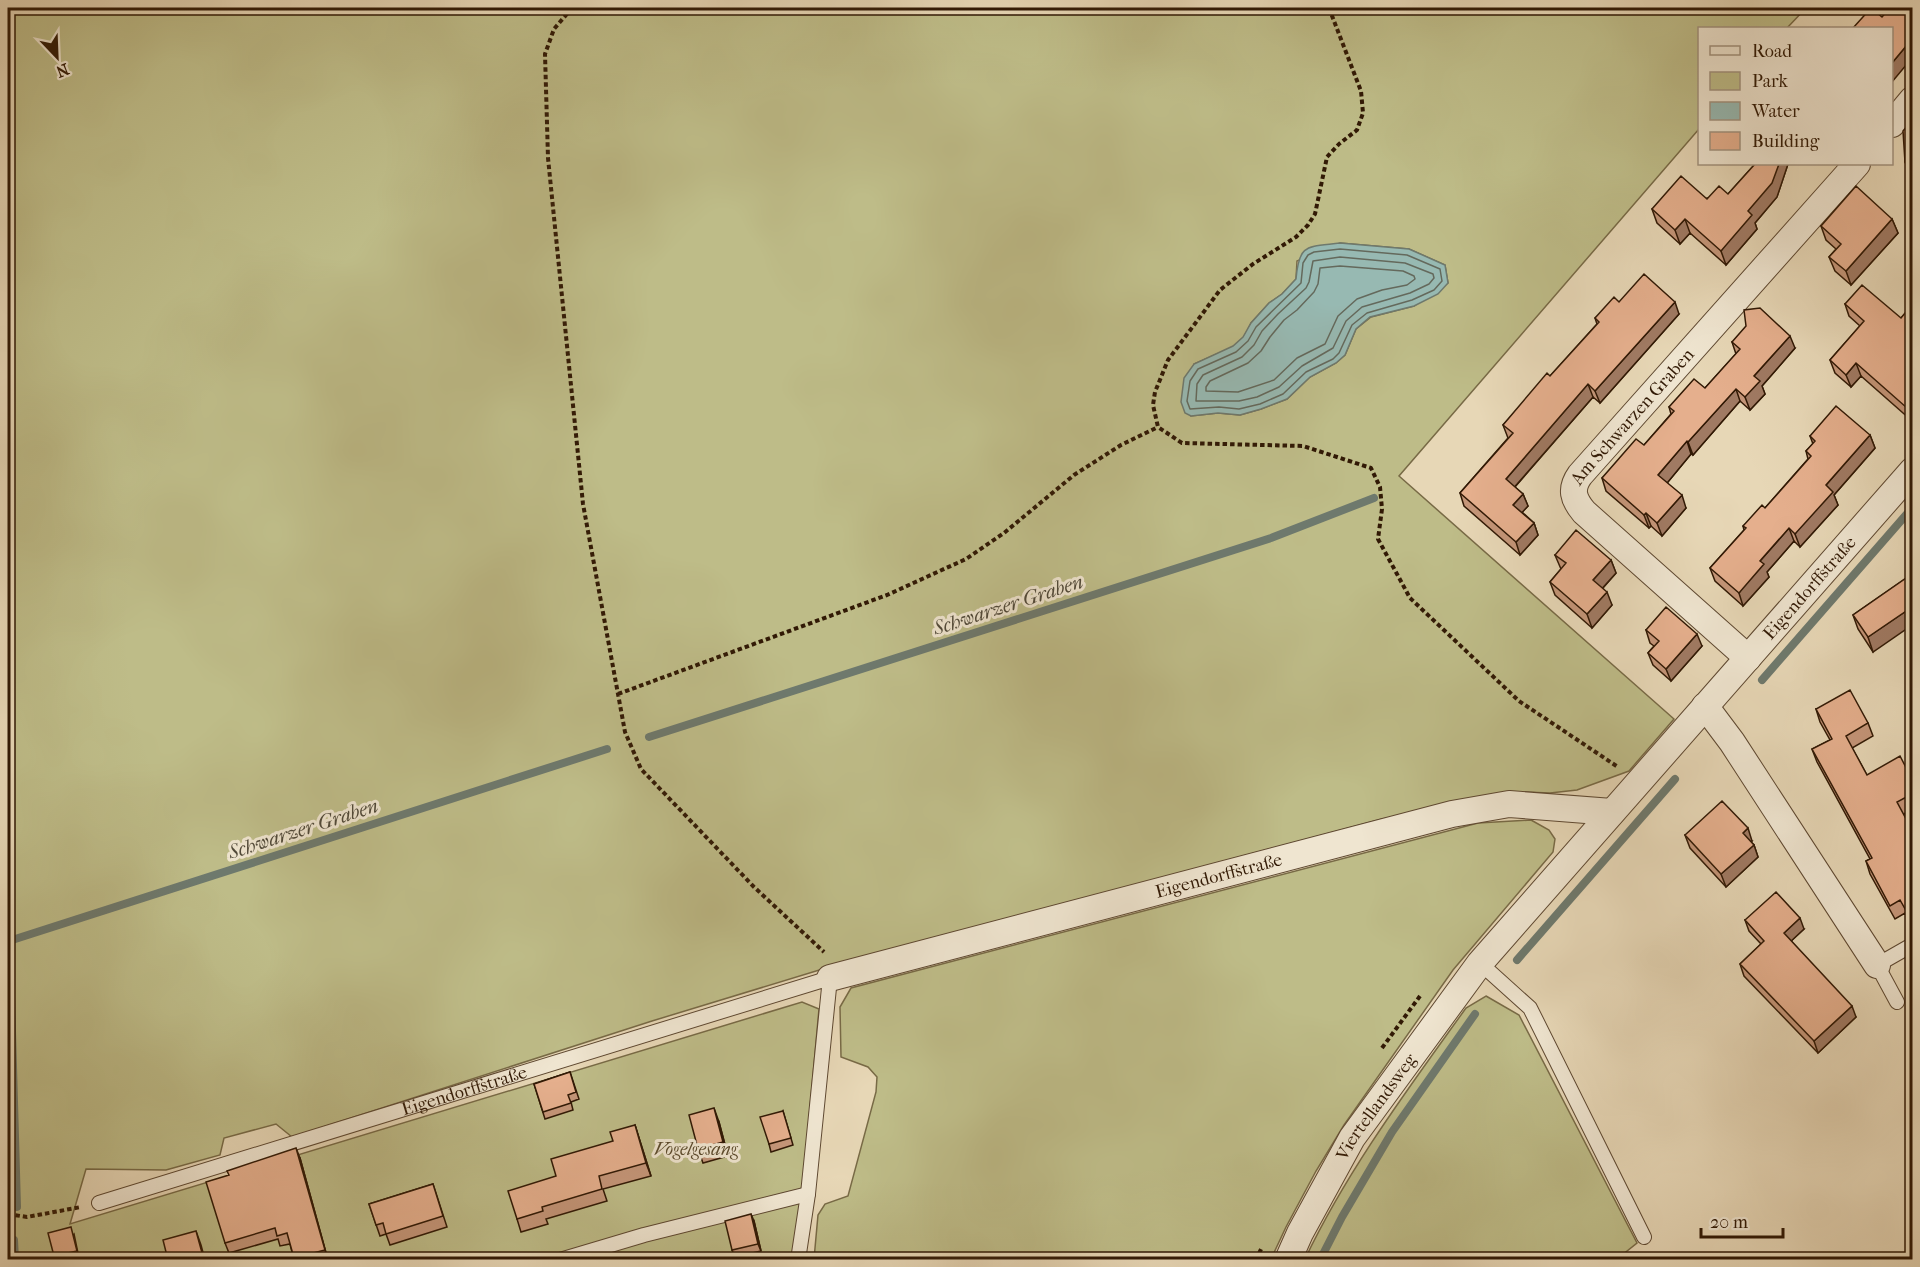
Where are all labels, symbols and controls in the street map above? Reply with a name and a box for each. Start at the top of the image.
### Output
north arrow [27,27,87,87]
legend [1698,27,1893,165]
text: Road [1752,41,1792,62]
text: N [53,59,72,82]
text: Park [1752,71,1789,92]
text: Water [1751,101,1800,122]
text: Building [1752,131,1820,152]
street label: Am Schwarzen Graben [1565,344,1699,489]
street label: Eigendorffstraße [1759,532,1860,644]
water label: Schwarzer Graben [929,570,1086,640]
water label: Schwarzer Graben [224,794,381,864]
street label: Eigendorffstraße [1153,849,1284,902]
street label: Viertellandsweg [1331,1049,1421,1165]
street label: Eigendorffstraße [399,1061,529,1120]
park label: Vogelgesang [654,1139,739,1160]
scale bar [1701,1201,1784,1239]
text: 20 m [1710,1212,1748,1233]

